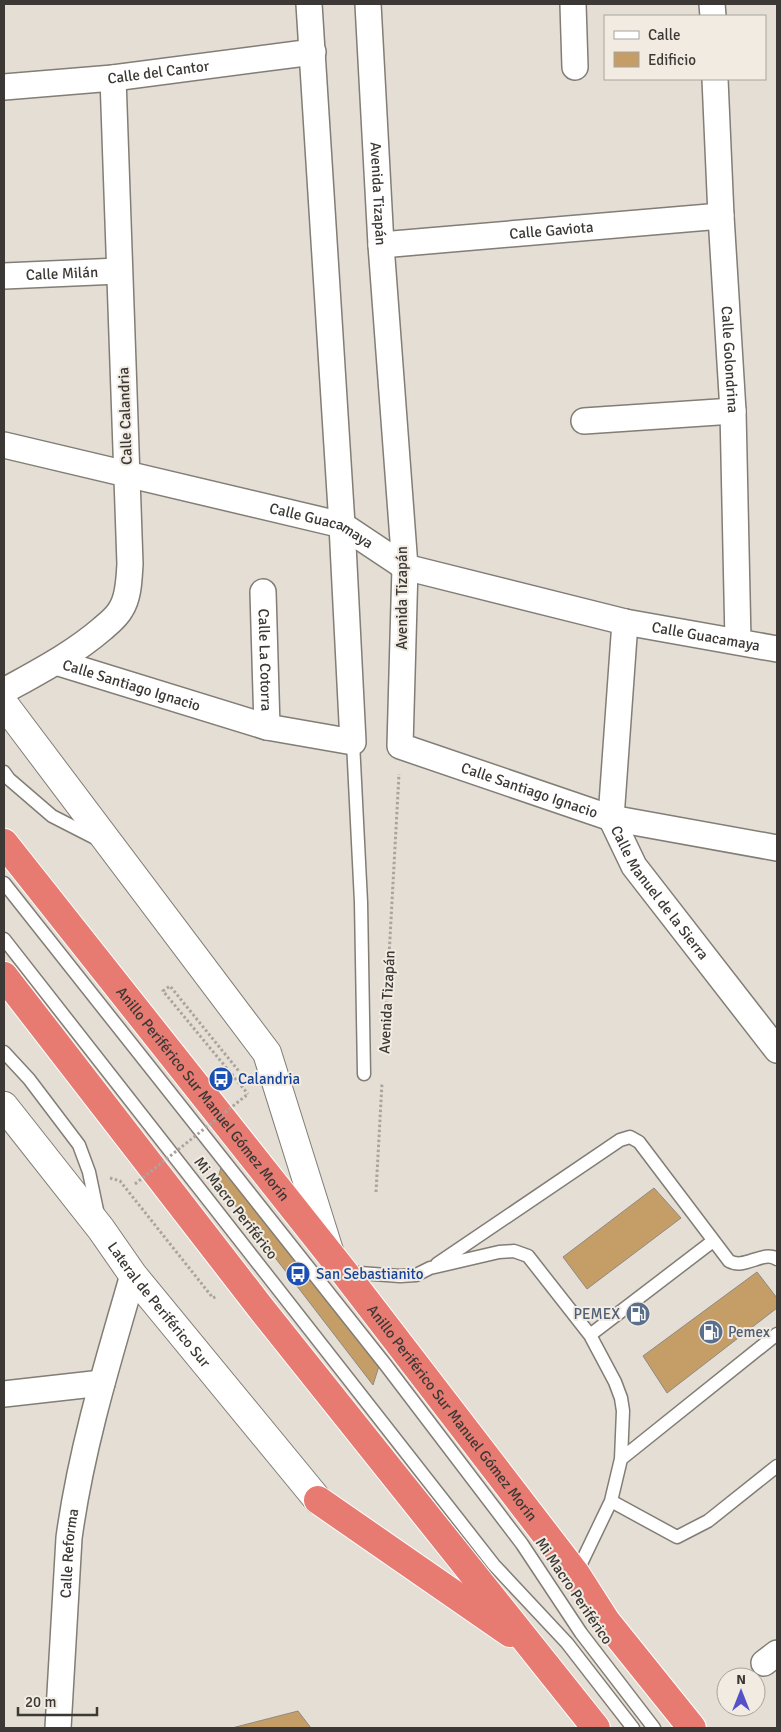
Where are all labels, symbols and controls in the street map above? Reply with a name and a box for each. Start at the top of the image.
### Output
legend [604,15,766,80]
text: Calle [648,26,681,44]
text: Edificio [648,51,696,69]
street label: Calle del Cantor [107,57,211,87]
street label: Avenida Tizapán [366,141,390,246]
street label: Calle Gaviota [509,218,594,243]
street label: Calle Milán [25,263,98,284]
street label: Calle Golondrina [718,306,742,414]
street label: Calle Calandria [114,367,136,465]
street label: Calle Guacamaya [268,499,377,552]
street label: Avenida Tizapán [393,546,411,650]
street label: Calle La Cotorra [254,608,276,712]
street label: Calle Guacamaya [650,618,762,655]
street label: Calle Santiago Ignacio [60,656,203,715]
street label: Calle Santiago Ignacio [459,758,600,822]
street label: Calle Manuel de la Sierra [607,823,712,963]
street label: Avenida Tizapán [375,950,399,1054]
street label: Anillo Periférico Sur Manuel Gómez Morín [112,983,293,1205]
bus stop icon: Calandria [208,1066,234,1092]
place label: Calandria [238,1070,300,1088]
street label: Mi Macro Periférico [190,1153,282,1263]
street label: Lateral de Periférico Sur [104,1238,215,1371]
bus stop icon: San Sebastianito [285,1261,311,1287]
place label: San Sebastianito [316,1265,424,1283]
street label: Anillo Periférico Sur Manuel Gómez Morín [363,1301,541,1525]
fuel station icon: PEMEX [625,1301,651,1327]
place label: PEMEX [574,1305,620,1323]
fuel station icon: Pemex [698,1319,724,1345]
place label: Pemex [728,1323,770,1341]
street label: Calle Reforma [57,1507,82,1599]
street label: Mi Macro Periférico [532,1534,617,1648]
north arrow [716,1667,766,1717]
text: N [736,1671,746,1688]
scale bar [18,1684,96,1716]
text: 20 m [25,1693,56,1711]

